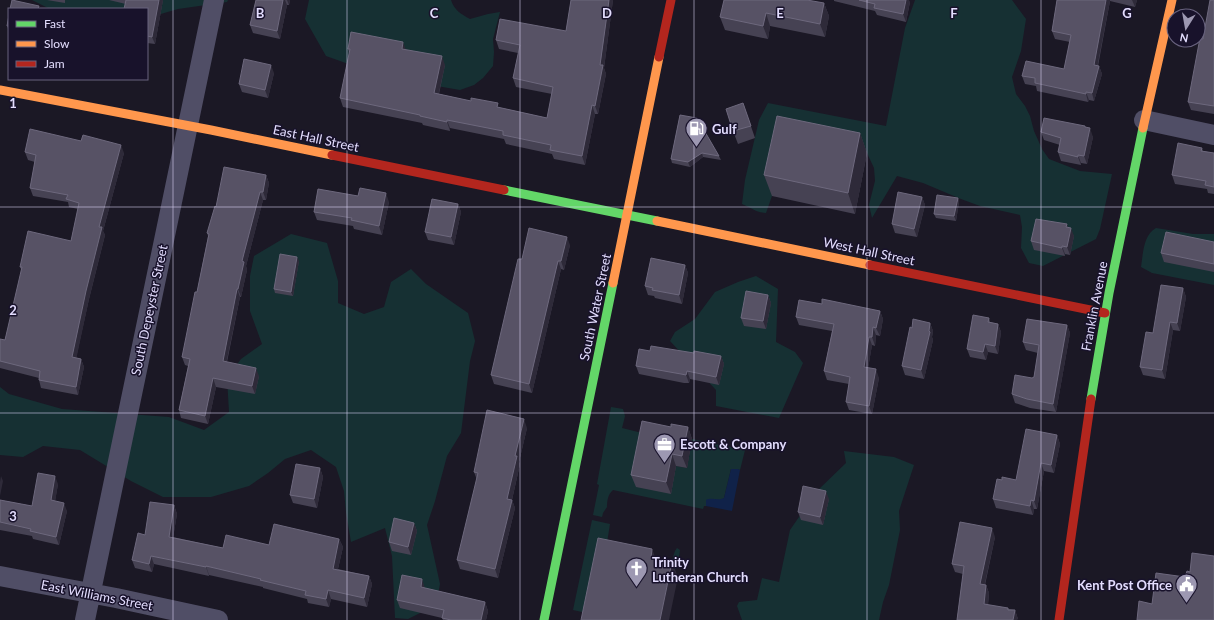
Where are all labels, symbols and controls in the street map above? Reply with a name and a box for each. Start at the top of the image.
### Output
text: B [256,5,265,21]
text: C [430,5,439,21]
text: D [602,5,612,21]
text: E [776,5,784,21]
text: F [950,5,958,21]
text: G [1122,5,1132,21]
legend [8,8,148,80]
north arrow [1166,8,1206,48]
text: Fast [44,16,66,31]
text: N [1179,31,1189,45]
text: Slow [44,36,70,51]
text: Jam [44,56,65,71]
text: 1 [9,95,17,111]
fuel station icon: Gulf [683,116,709,149]
street label: East Hall Street [272,121,361,155]
place label: Gulf [712,121,737,137]
street label: West Hall Street [822,233,917,269]
street label: South Depeyster Street [127,243,171,377]
street label: South Water Street [576,252,614,362]
street label: Franklin Avenue [1077,260,1111,352]
text: 2 [9,302,17,318]
office icon: Escott & Company [652,431,678,464]
place label: Escott & Company [680,436,786,452]
text: 3 [9,508,17,524]
place label: Trinity Lutheran Church [652,554,748,585]
church icon: Trinity Lutheran Church [623,556,649,589]
public building icon: Kent Post Office [1174,572,1200,605]
street label: East Williams Street [40,576,155,614]
place label: Kent Post Office [1077,577,1172,593]

